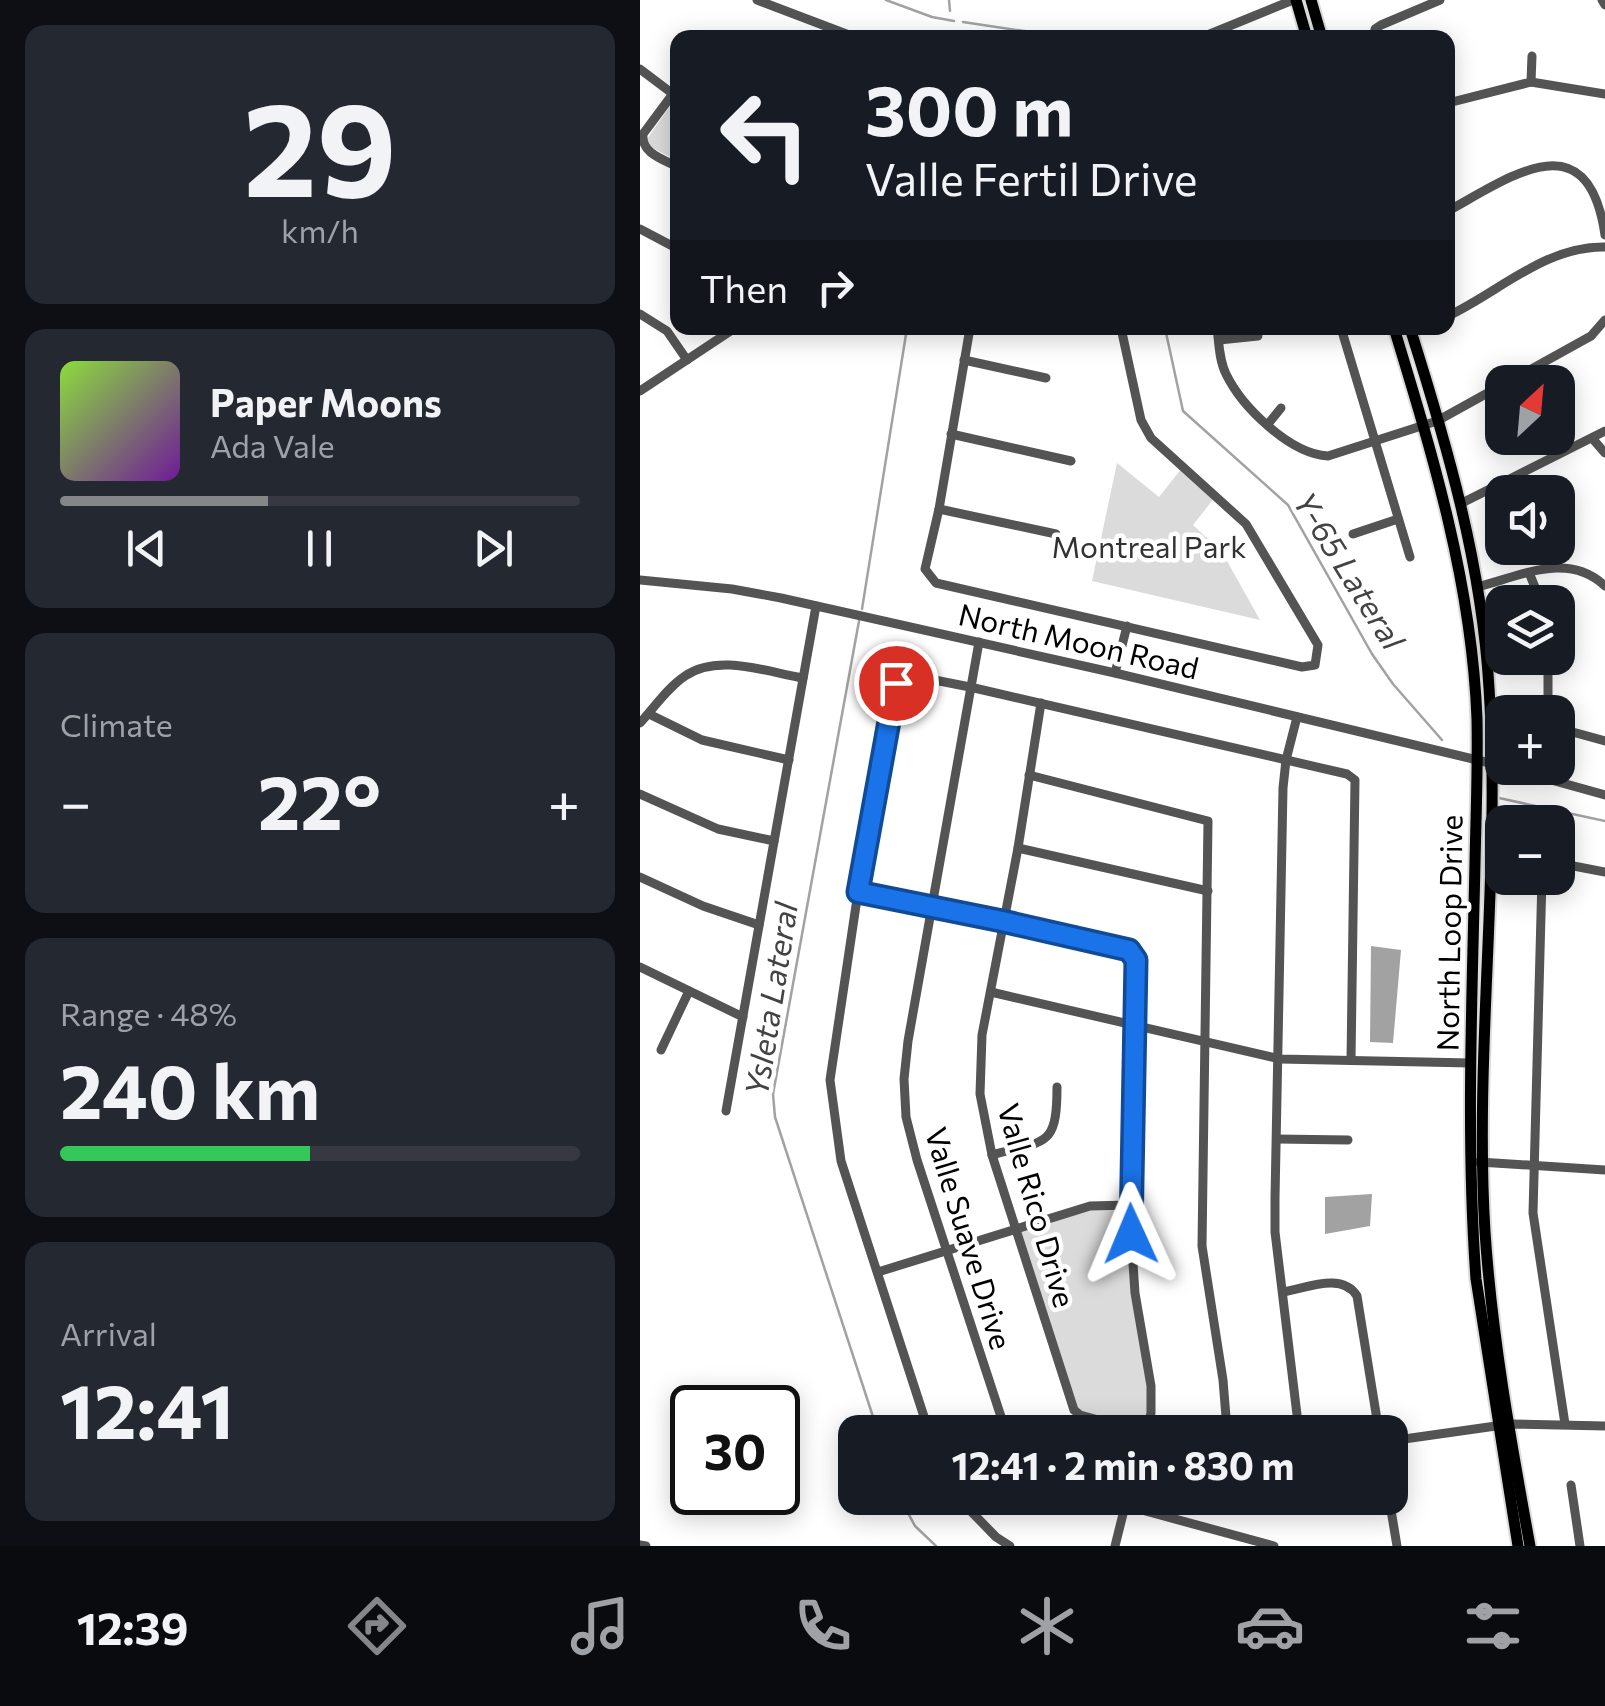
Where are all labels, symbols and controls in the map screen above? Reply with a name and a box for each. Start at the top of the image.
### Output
text: 29 [243,65,397,224]
text: 300 m [865,65,1073,150]
icon: left [700,70,830,200]
text: Valle Fertil Drive [865,150,1198,205]
text: km/h [281,210,359,250]
icon: right [808,260,863,315]
text: Then [700,264,788,311]
north arrow [1485,365,1575,455]
map controls [1485,365,1575,895]
text: Paper Moons [210,378,442,425]
text: Ada Vale [210,425,335,465]
button: sound [1485,475,1575,565]
water label: Y-65 Lateral [1286,484,1415,657]
icon: previous [119,521,174,576]
icon: pause [292,521,347,576]
icon: next [466,521,521,576]
park label: Montreal Park [1051,527,1247,564]
button: layers [1485,585,1575,675]
street label: North Moon Road [955,594,1203,686]
pin [854,641,939,726]
icon: arrive [869,656,924,711]
button: + [1485,695,1575,785]
text: Climate [60,704,173,744]
text: 22° [258,754,381,845]
text: − [60,767,91,834]
text: + [548,767,580,834]
button: − [1485,805,1575,895]
street label: North Loop Drive [1427,814,1469,1052]
water label: Ysleta Lateral [735,899,805,1099]
text: Range · 48% [60,993,237,1033]
text: 240 km [60,1043,320,1134]
street label: Valle Rico Drive [991,1099,1085,1311]
street label: Valle Suave Drive [919,1123,1021,1353]
position arrow [1079,1182,1183,1286]
text: Arrival [60,1313,157,1353]
text: 12:41 [60,1363,234,1454]
speed limit sign: 30 [670,1385,800,1515]
text: 12:41 · 2 min · 830 m [951,1441,1295,1488]
icon: directions [342,1591,412,1661]
icon: music [565,1591,635,1661]
icon: phone [788,1591,858,1661]
icon: climate [1012,1591,1082,1661]
icon: car [1235,1591,1305,1661]
icon: filters [1458,1591,1528,1661]
text: 12:39 [77,1599,189,1654]

